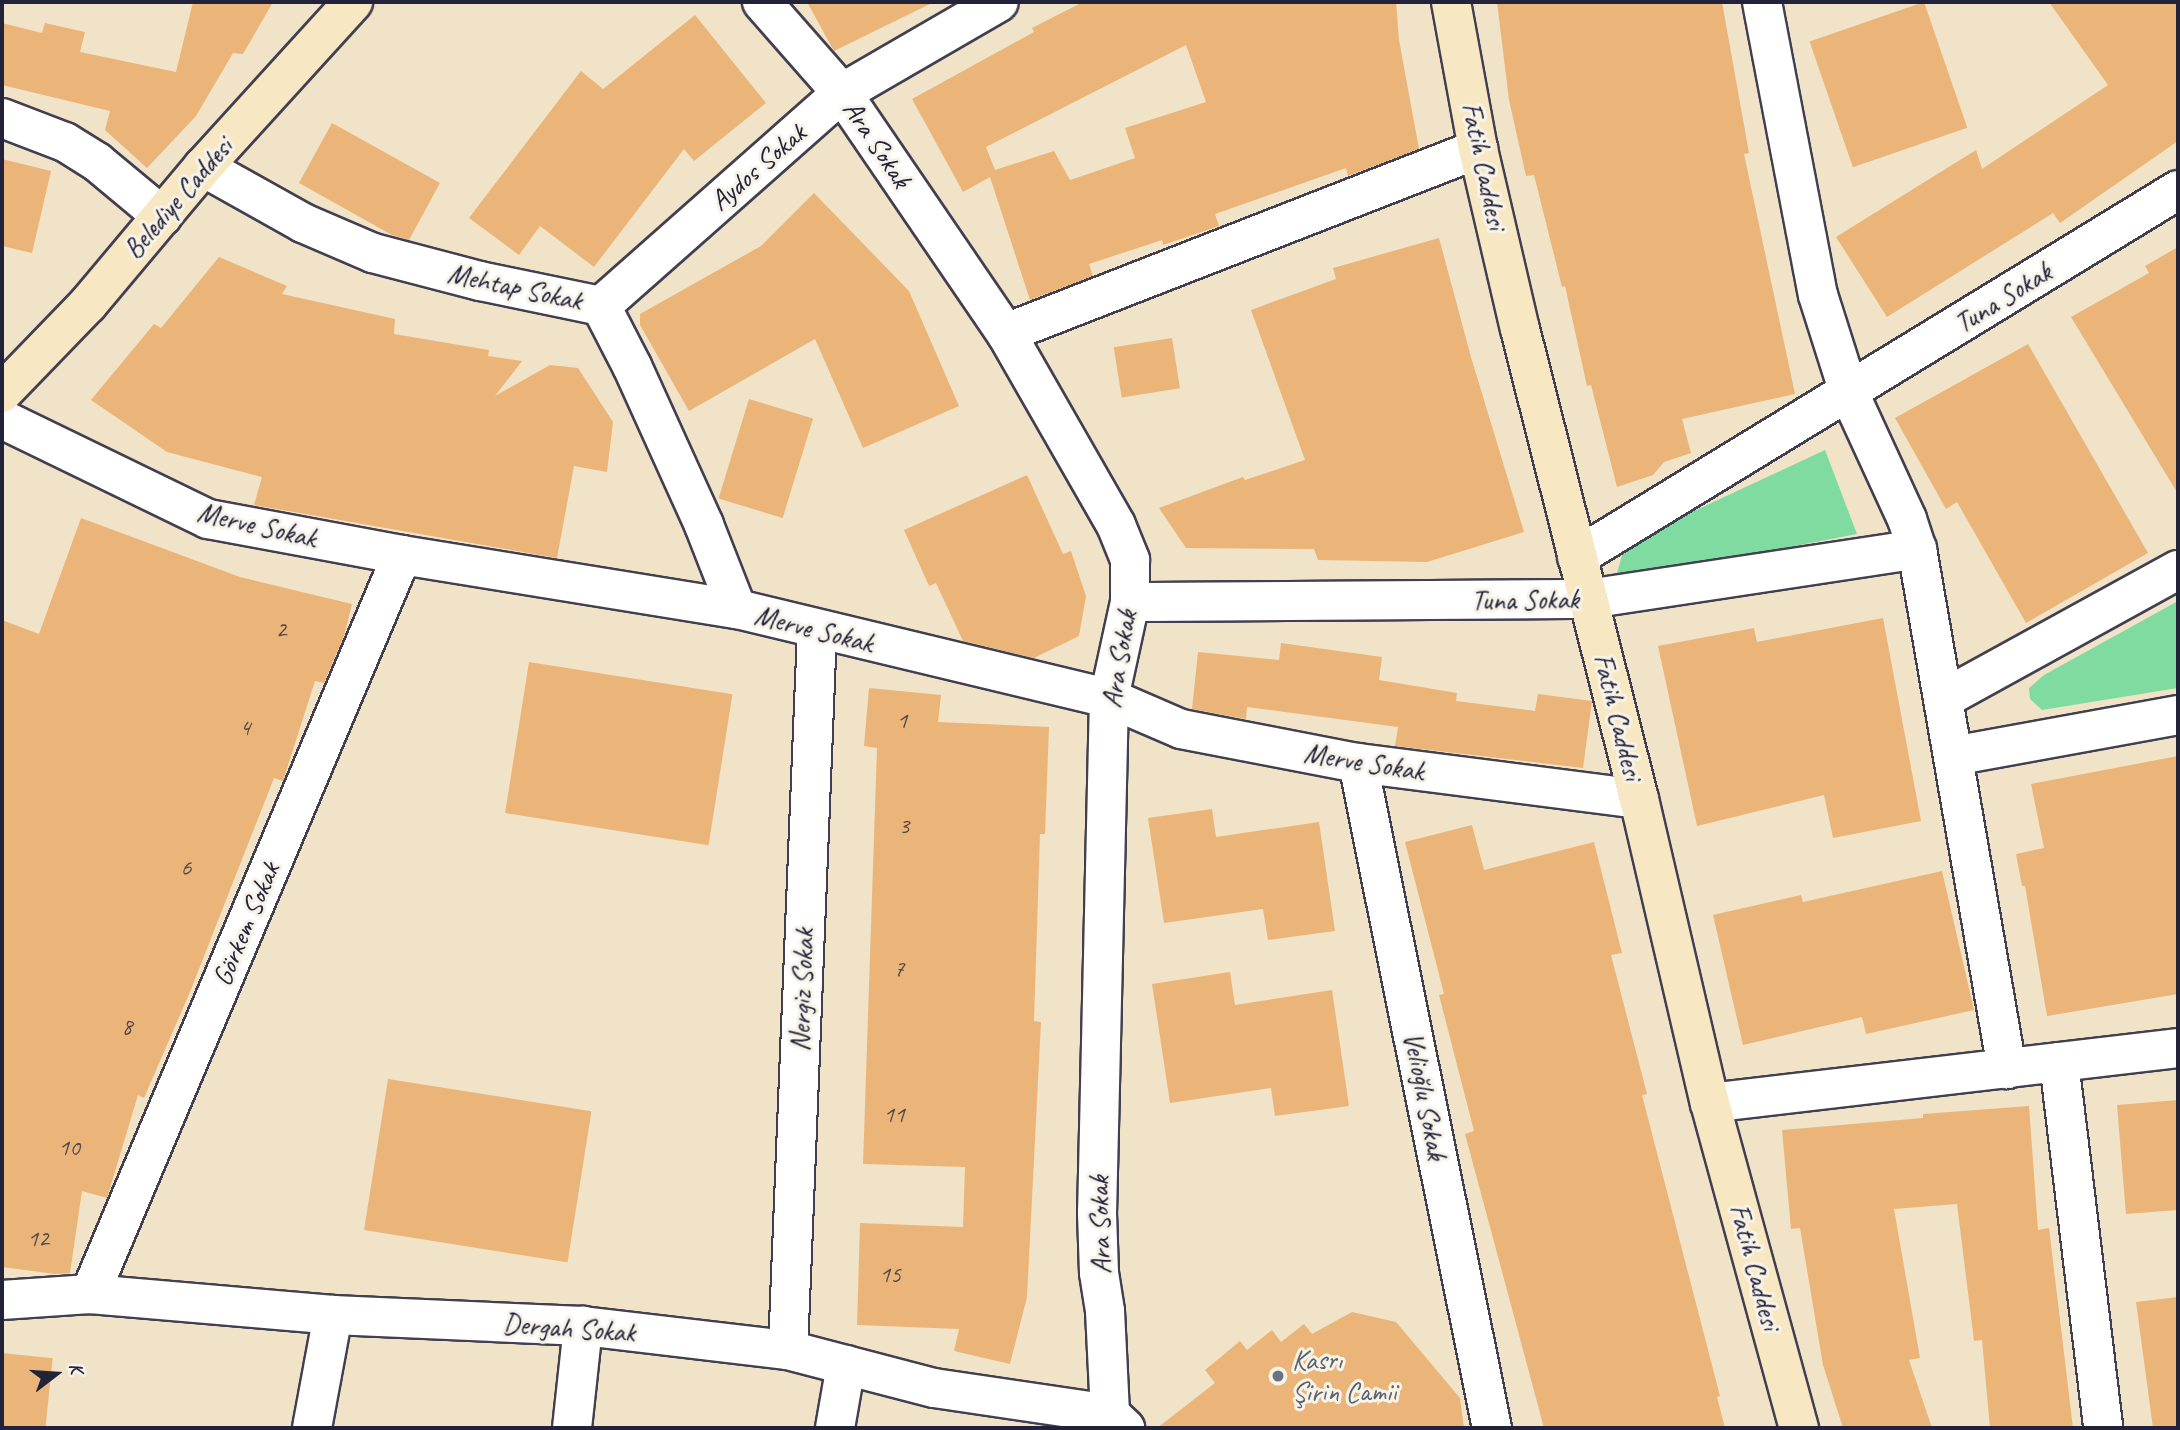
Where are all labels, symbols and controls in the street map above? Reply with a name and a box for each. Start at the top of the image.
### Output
street label: Ara Sokak [836,94,918,194]
street label: Fatih Caddesi [1454,99,1514,233]
street label: Aydos Sokak [703,116,813,218]
street label: Belediye Caddesi [116,130,240,266]
street label: Tuna Sokak [1949,256,2057,340]
street label: Mehtap Sokak [445,257,585,317]
street label: Merve Sokak [195,495,319,555]
street label: Tuna Sokak [1472,582,1578,618]
street label: Merve Sokak [752,598,876,660]
street label: Ara Sokak [1094,608,1144,710]
house number: 2 [276,616,286,644]
street label: Fatih Caddesi [1586,650,1650,784]
house number: 1 [897,707,907,735]
house number: 4 [240,714,250,742]
street label: Merve Sokak [1302,736,1426,788]
house number: 3 [899,812,909,840]
house number: 6 [181,854,191,882]
street label: Görkem Sokak [205,857,287,991]
street label: Nergiz Sokak [783,929,821,1051]
house number: 7 [894,955,904,983]
house number: 8 [122,1013,132,1041]
street label: Velioğlu Sokak [1396,1030,1454,1162]
house number: 11 [883,1101,905,1129]
house number: 10 [58,1134,80,1162]
street label: Ara Sokak [1082,1176,1118,1274]
street label: Fatih Caddesi [1722,1200,1788,1334]
house number: 12 [27,1225,49,1253]
house number: 15 [879,1261,901,1289]
street label: Dergah Sokak [502,1307,636,1349]
north arrow [21,1339,91,1409]
place label: Kasrı Şirin Camii [1292,1343,1397,1409]
text: K [63,1360,89,1376]
marker: Kasrı Şirin Camii [1270,1368,1286,1384]

